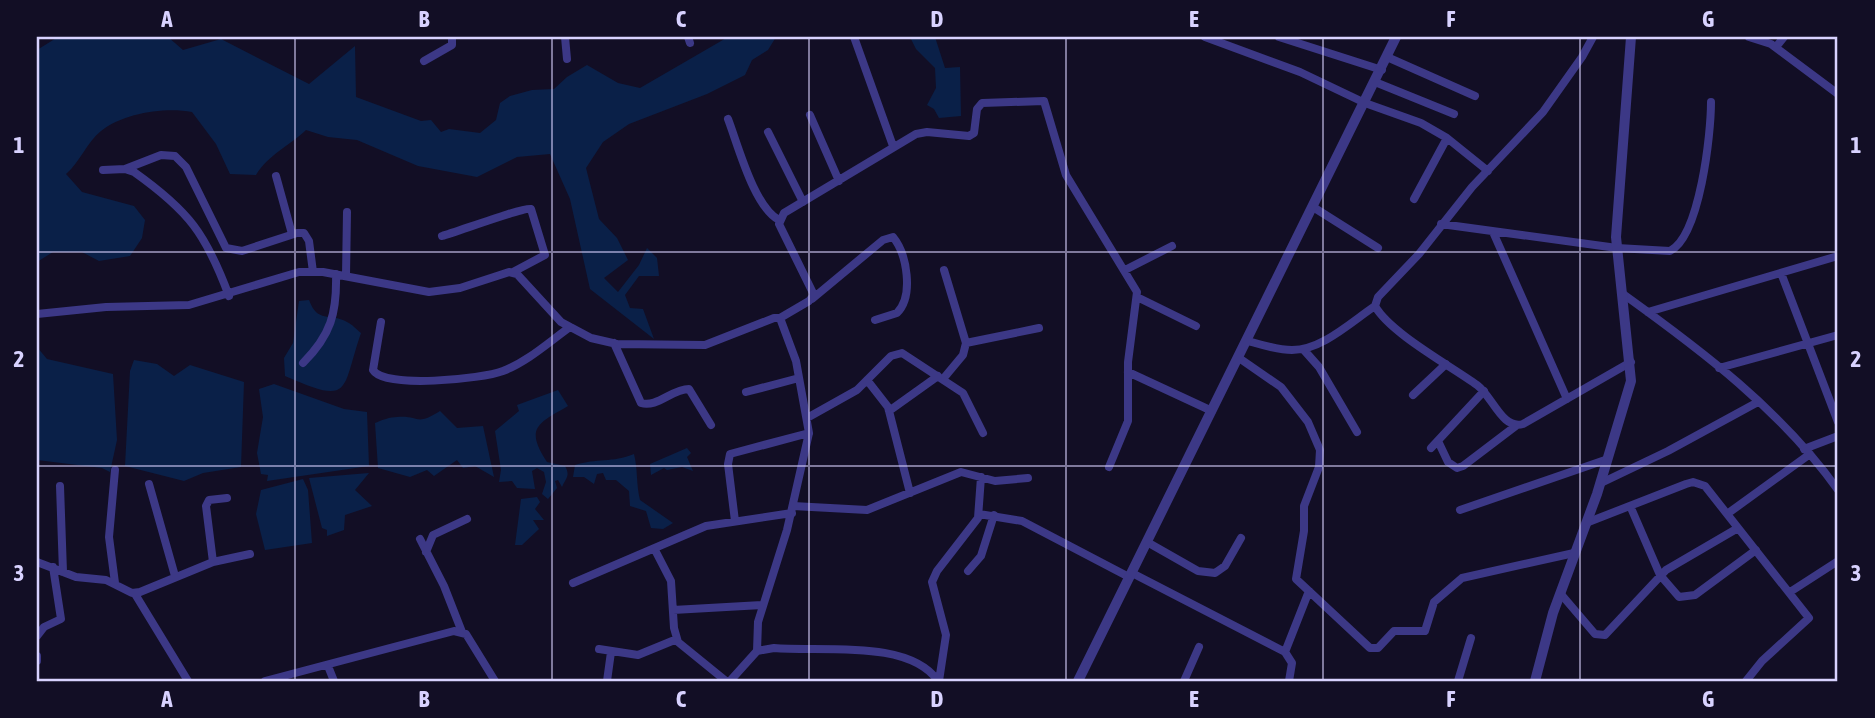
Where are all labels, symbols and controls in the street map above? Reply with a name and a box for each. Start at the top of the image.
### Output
text: A [160,6,173,32]
text: B [419,6,430,32]
text: C [676,6,687,32]
text: D [931,6,944,32]
text: E [1189,6,1199,32]
text: F [1446,6,1456,32]
text: G [1702,6,1714,32]
text: 1 [14,132,25,158]
text: 1 [1851,132,1862,158]
text: 2 [14,346,24,372]
text: 2 [1851,346,1861,372]
text: 3 [14,560,24,586]
text: 3 [1851,560,1861,586]
text: A [160,686,173,712]
text: B [419,686,430,712]
text: C [676,686,687,712]
text: D [931,686,944,712]
text: E [1189,686,1199,712]
text: F [1446,686,1456,712]
text: G [1702,686,1714,712]

